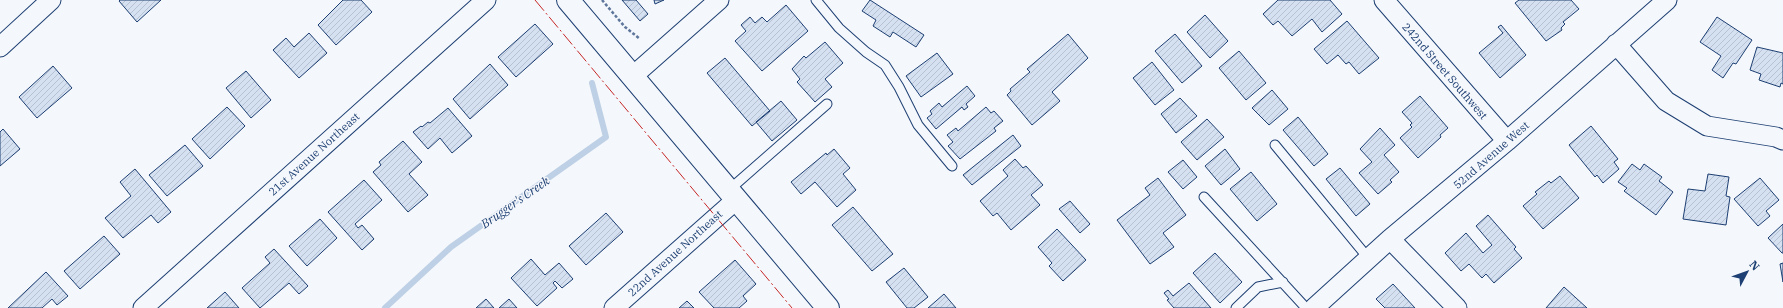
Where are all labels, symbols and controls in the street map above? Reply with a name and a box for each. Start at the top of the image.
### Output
street label: 242nd Street Southwest [1399,20,1491,122]
street label: 21st Avenue Northeast [266,109,363,199]
street label: 52nd Avenue West [1450,118,1532,192]
water label: Brugger's Creek [477,173,553,232]
street label: 22nd Avenue Northeast [625,207,725,299]
north arrow [1727,252,1767,292]
text: N [1746,258,1763,274]

